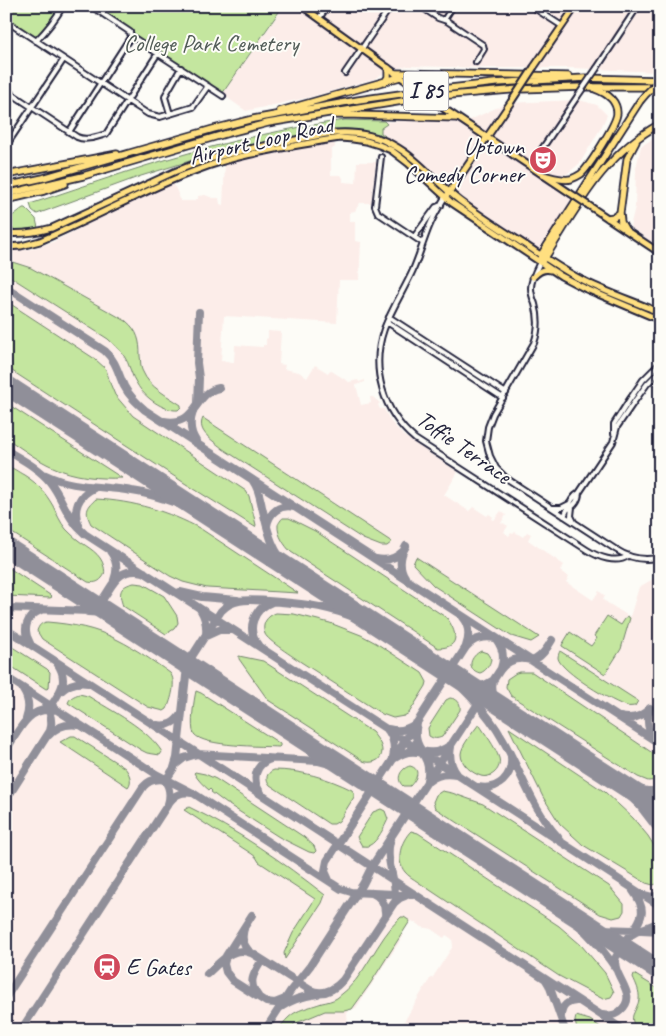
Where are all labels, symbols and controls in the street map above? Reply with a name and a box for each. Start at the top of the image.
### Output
park label: College Park Cemetery [124,28,300,58]
road number: I 85 [404,72,448,110]
street label: Airport Loop Road [186,108,339,171]
place label: Uptown Comedy Corner [404,131,526,189]
theatre icon: Uptown Comedy Corner [528,145,558,175]
street label: Toffie Terrace [411,404,519,492]
station icon: E Gates [92,952,122,982]
place label: E Gates [126,952,192,982]

